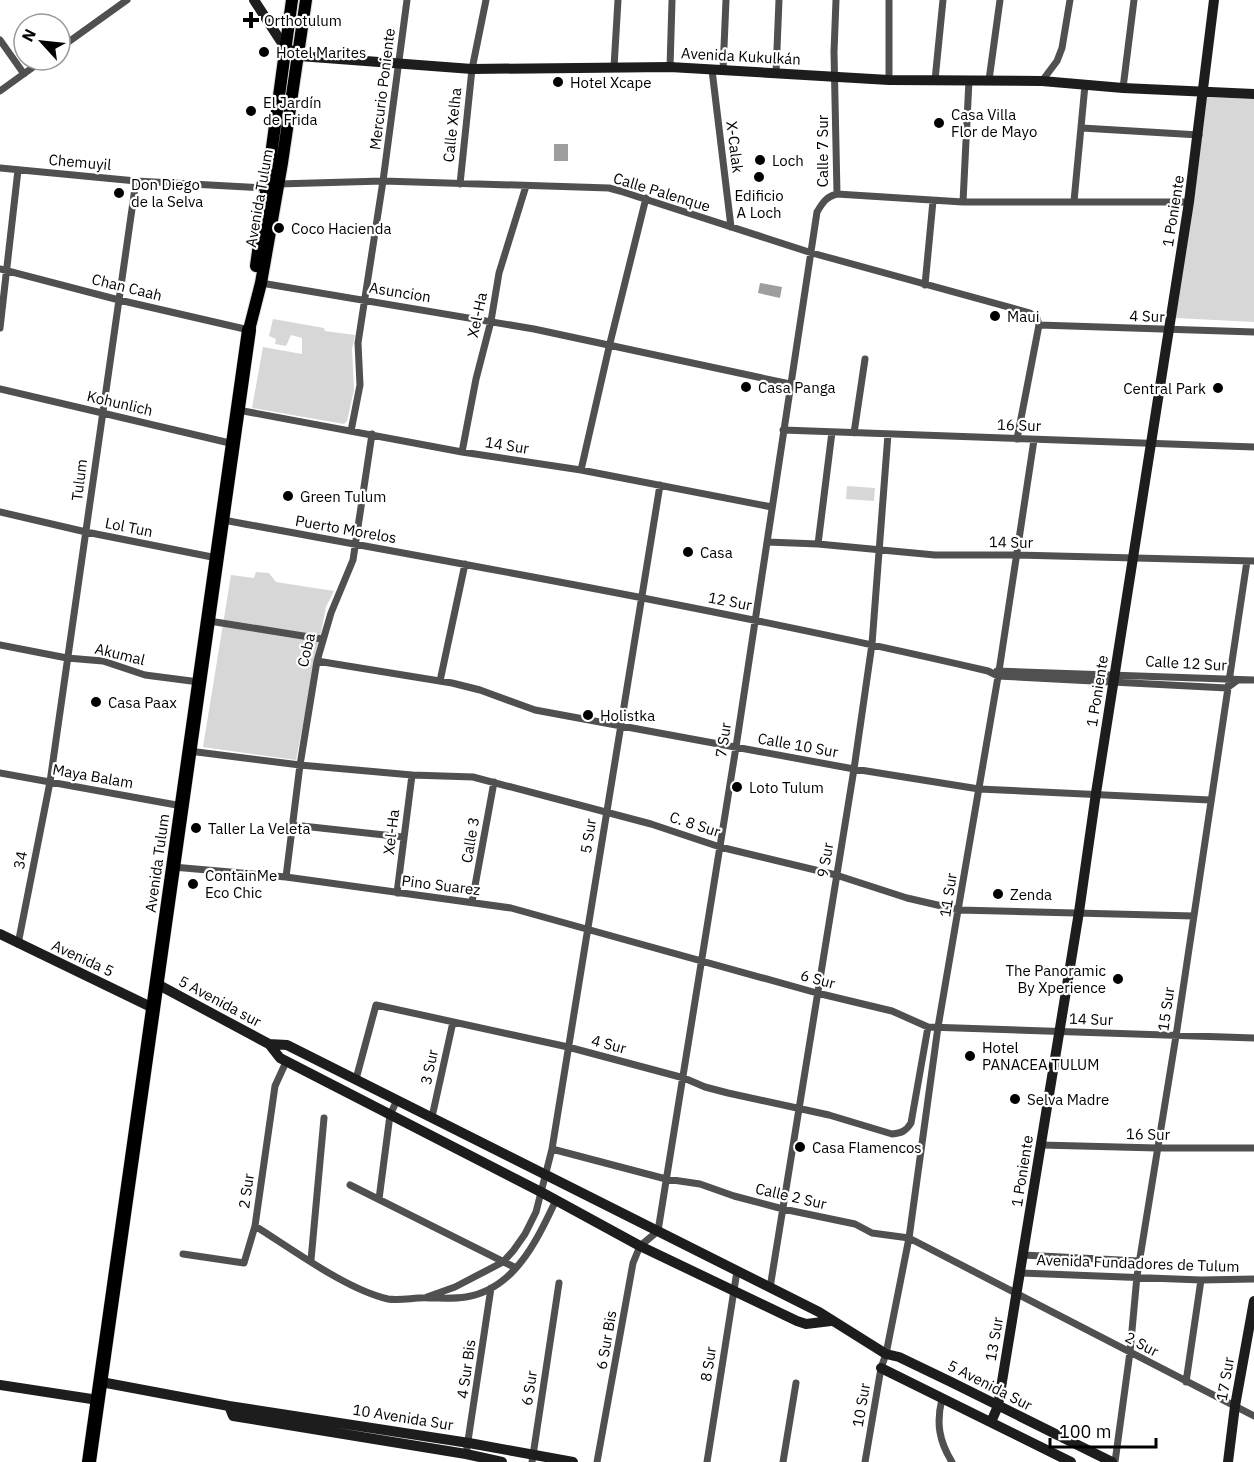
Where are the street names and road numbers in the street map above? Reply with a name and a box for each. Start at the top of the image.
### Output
street label: Mercurio Poniente [365,27,399,151]
street label: Avenida Kukulkán [681,43,801,69]
street label: Calle Xelha [439,87,465,163]
street label: Calle 7 Sur [813,114,832,187]
street label: X-Calak [722,120,748,174]
street label: Avenida Tulum [241,147,277,249]
street label: Chemuyil [48,150,112,174]
street label: Calle Palenque [611,168,713,216]
street label: 1 Poniente [1158,174,1188,248]
street label: Chan Caah [90,269,164,305]
street label: Asuncion [368,278,432,306]
street label: Xel-Ha [463,291,491,339]
street label: 4 Sur [1129,306,1165,326]
street label: Kohunlich [85,386,155,420]
street label: 16 Sur [997,415,1042,435]
street label: 14 Sur [484,432,531,458]
street label: Tulum [67,458,91,502]
street label: Puerto Morelos [294,511,398,547]
street label: Lol Tun [103,513,155,541]
street label: 14 Sur [989,532,1034,552]
street label: 12 Sur [706,587,754,615]
street label: Coba [293,631,319,669]
street label: Akumal [93,639,147,669]
street label: Calle 12 Sur [1145,651,1228,675]
street label: 1 Poniente [1082,654,1112,728]
street label: 7 Sur [711,721,735,759]
street label: Calle 10 Sur [756,729,840,762]
street label: Maya Balam [51,760,135,792]
street label: C. 8 Sur [667,807,723,841]
street label: Xel-Ha [379,808,403,856]
street label: Avenida Tulum [141,812,173,914]
street label: Calle 3 [457,816,483,864]
street label: 5 Sur [576,817,600,855]
street label: 9 Sur [813,840,838,879]
street label: 34 [9,849,31,871]
street label: Pino Suarez [401,871,481,899]
street label: 11 Sur [935,871,961,918]
street label: Avenida 5 [49,935,117,981]
street label: 6 Sur [799,965,838,993]
street label: 5 Avenida sur [175,971,265,1031]
street label: 15 Sur [1154,985,1179,1032]
street label: 14 Sur [1069,1009,1114,1029]
street label: 4 Sur [590,1030,629,1058]
street label: 3 Sur [416,1047,442,1086]
street label: 16 Sur [1126,1124,1171,1144]
street label: 1 Poniente [1007,1134,1037,1208]
street label: 2 Sur [234,1172,258,1210]
street label: Calle 2 Sur [754,1179,829,1214]
street label: Avenida Fundadores de Tulum [1036,1250,1240,1276]
street label: 6 Sur Bis [591,1309,621,1371]
street label: 13 Sur [981,1315,1007,1362]
street label: 2 Sur [1122,1327,1162,1361]
street label: 4 Sur Bis [452,1338,480,1400]
street label: 8 Sur [696,1345,720,1383]
street label: 17 Sur [1212,1355,1238,1402]
street label: 5 Avenida Sur [944,1356,1036,1415]
street label: 6 Sur [517,1369,541,1407]
street label: 10 Sur [848,1381,874,1428]
street label: 10 Avenida Sur [351,1400,455,1434]

